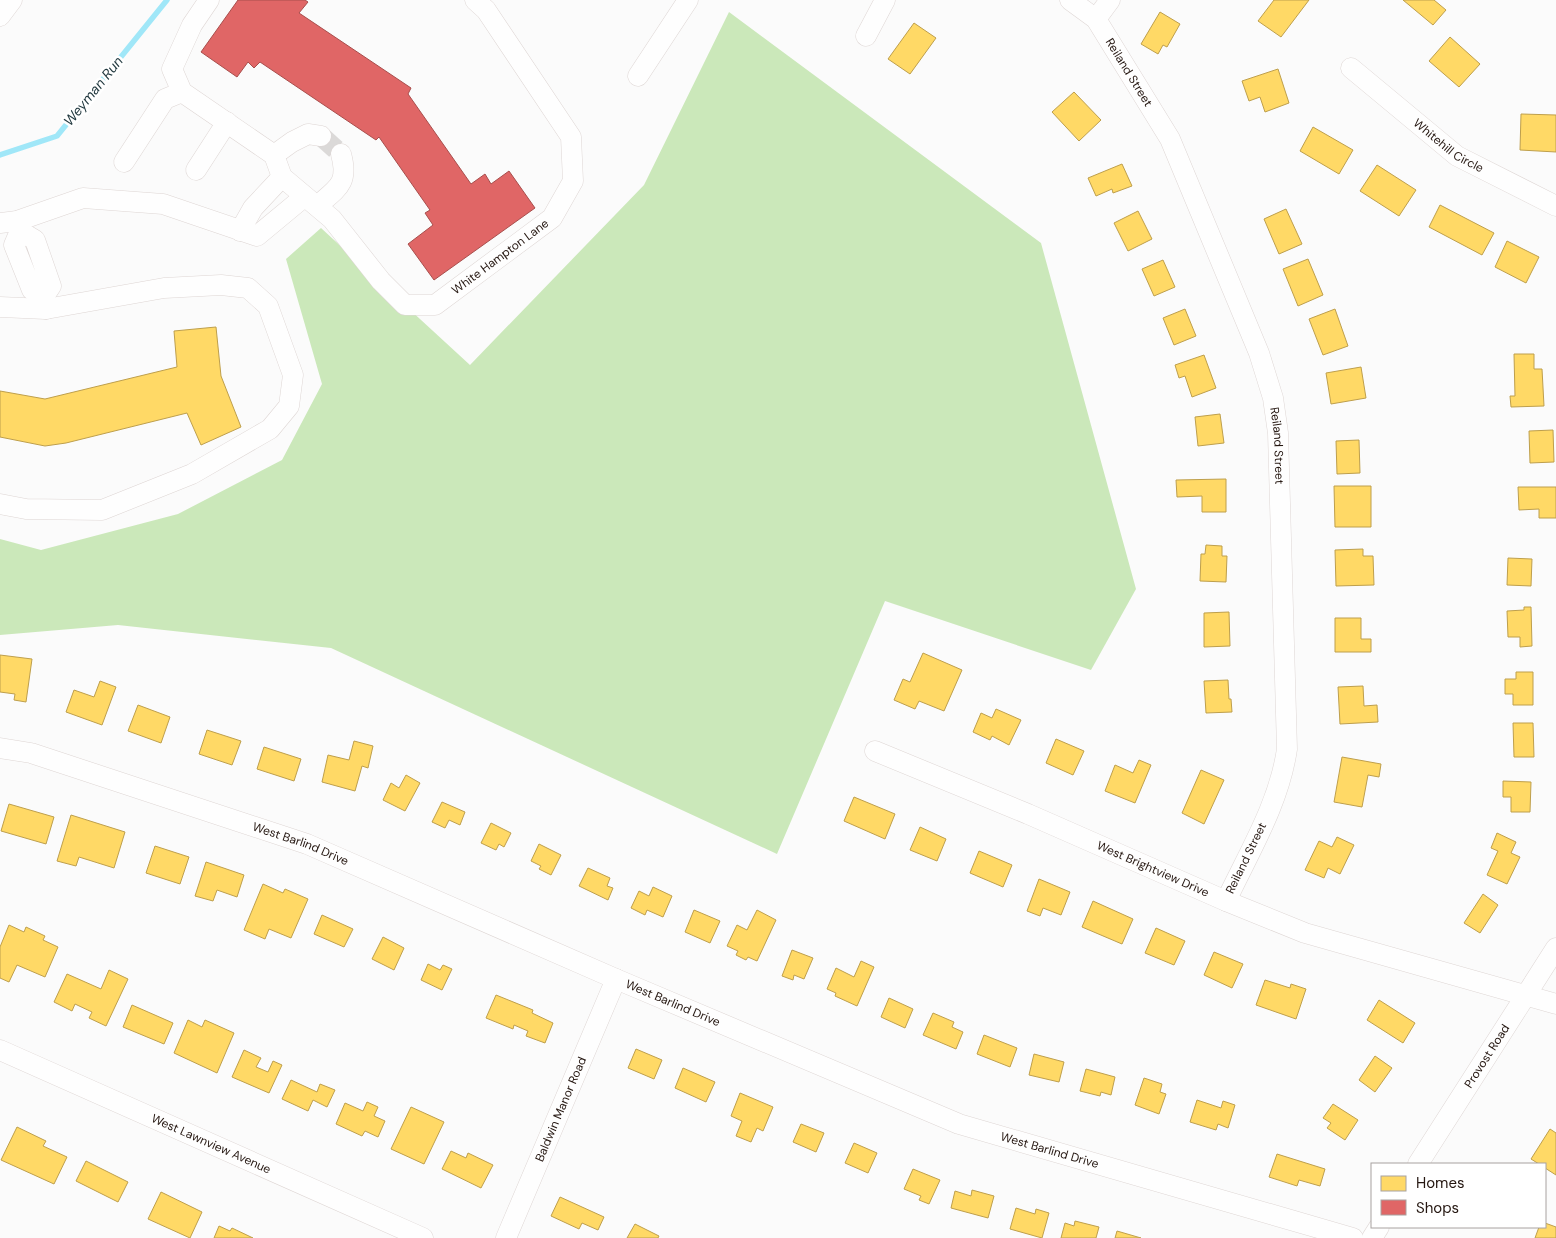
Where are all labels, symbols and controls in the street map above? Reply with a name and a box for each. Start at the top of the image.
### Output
street label: Reiland Street [1102,35,1156,110]
water label: Weyman Run [59,52,127,130]
street label: Whitehill Circle [1410,115,1487,176]
street label: White Hampton Lane [448,215,552,298]
street label: Reiland Street [1266,406,1287,485]
street label: West Barlind Drive [251,819,351,869]
street label: Reiland Street [1222,819,1270,896]
street label: West Brightview Drive [1094,837,1212,901]
street label: West Barlind Drive [623,976,723,1030]
street label: Provost Road [1461,1021,1513,1091]
street label: Baldwin Manor Road [531,1054,590,1164]
street label: West Lawnview Avenue [149,1110,274,1177]
street label: West Barlind Drive [999,1128,1101,1172]
legend [1371,1163,1546,1228]
text: Homes [1416,1173,1465,1193]
text: Shops [1416,1198,1459,1218]

